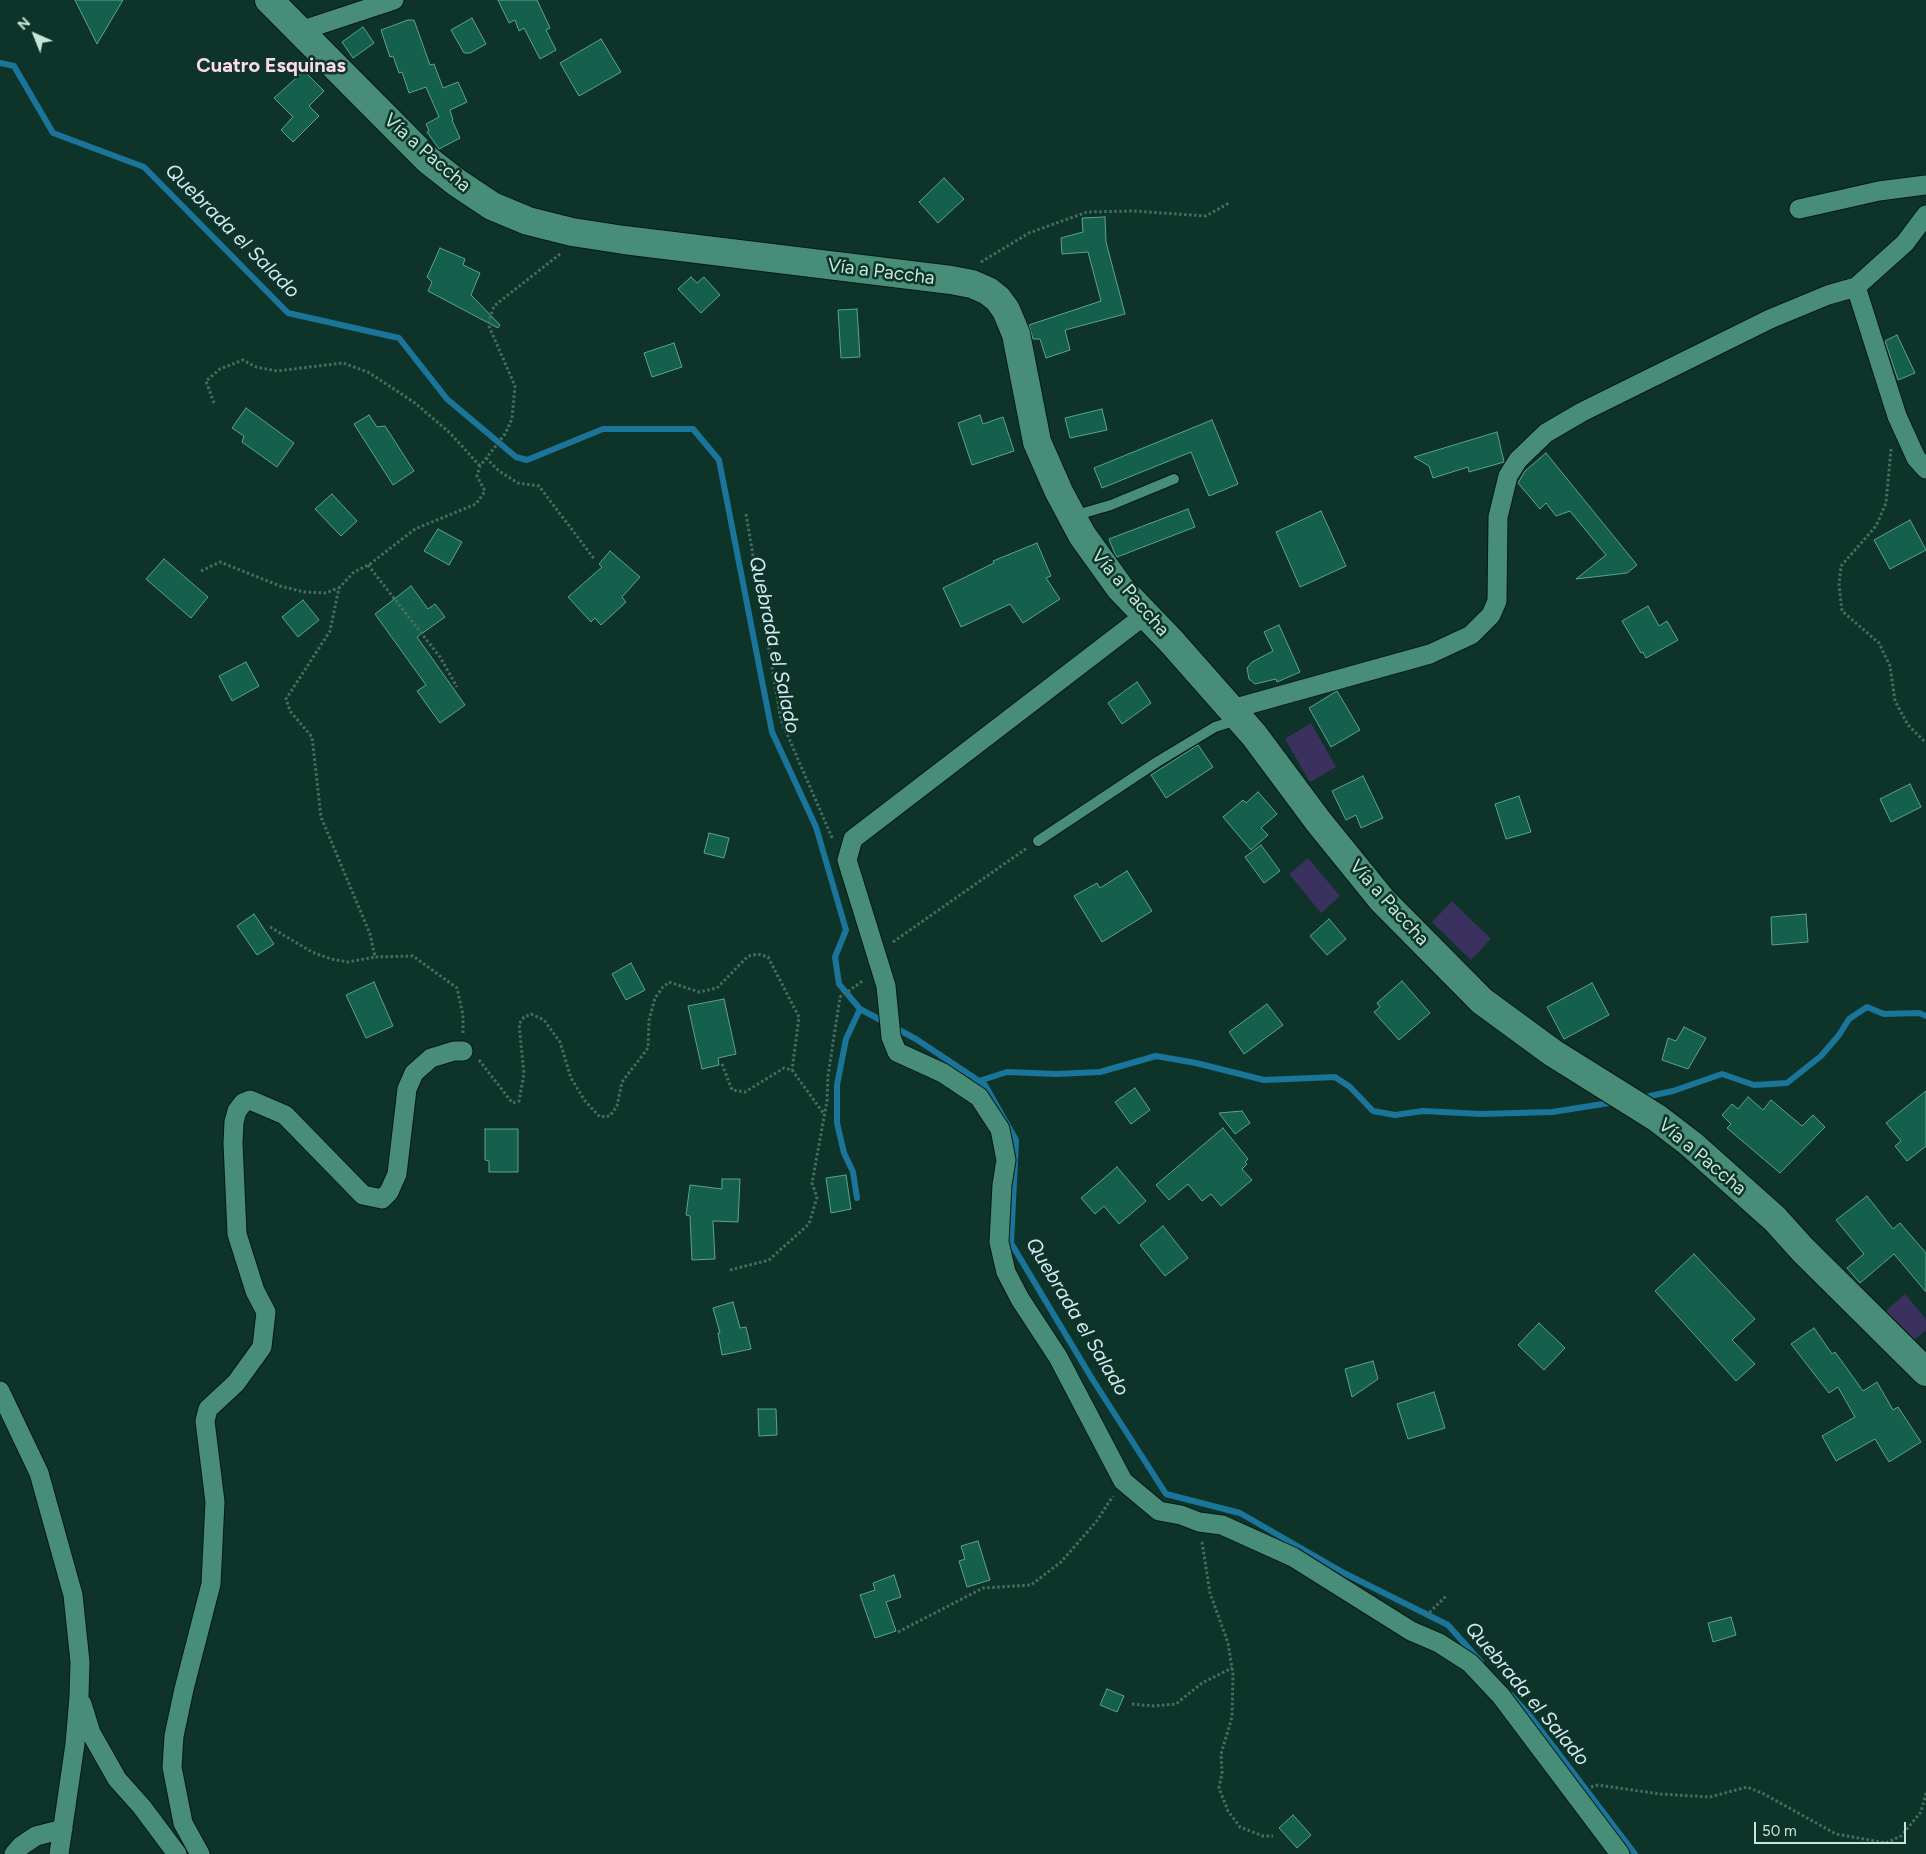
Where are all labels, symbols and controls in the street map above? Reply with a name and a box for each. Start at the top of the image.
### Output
north arrow [10,10,60,60]
text: N [14,14,34,34]
district label: Cuatro Esquinas [196,54,346,78]
street label: Vía a Paccha [379,109,475,197]
water label: Quebrada el Salado [160,159,304,303]
street label: Vía a Paccha [826,254,936,290]
street label: Vía a Paccha [1086,545,1174,641]
water label: Quebrada el Salado [744,554,804,736]
street label: Vía a Paccha [1344,855,1434,951]
street label: Vía a Paccha [1653,1114,1751,1200]
water label: Quebrada el Salado [1020,1234,1134,1400]
water label: Quebrada el Salado [1460,1617,1594,1771]
scale bar [1756,1812,1908,1844]
text: 50 m [1762,1822,1797,1840]

